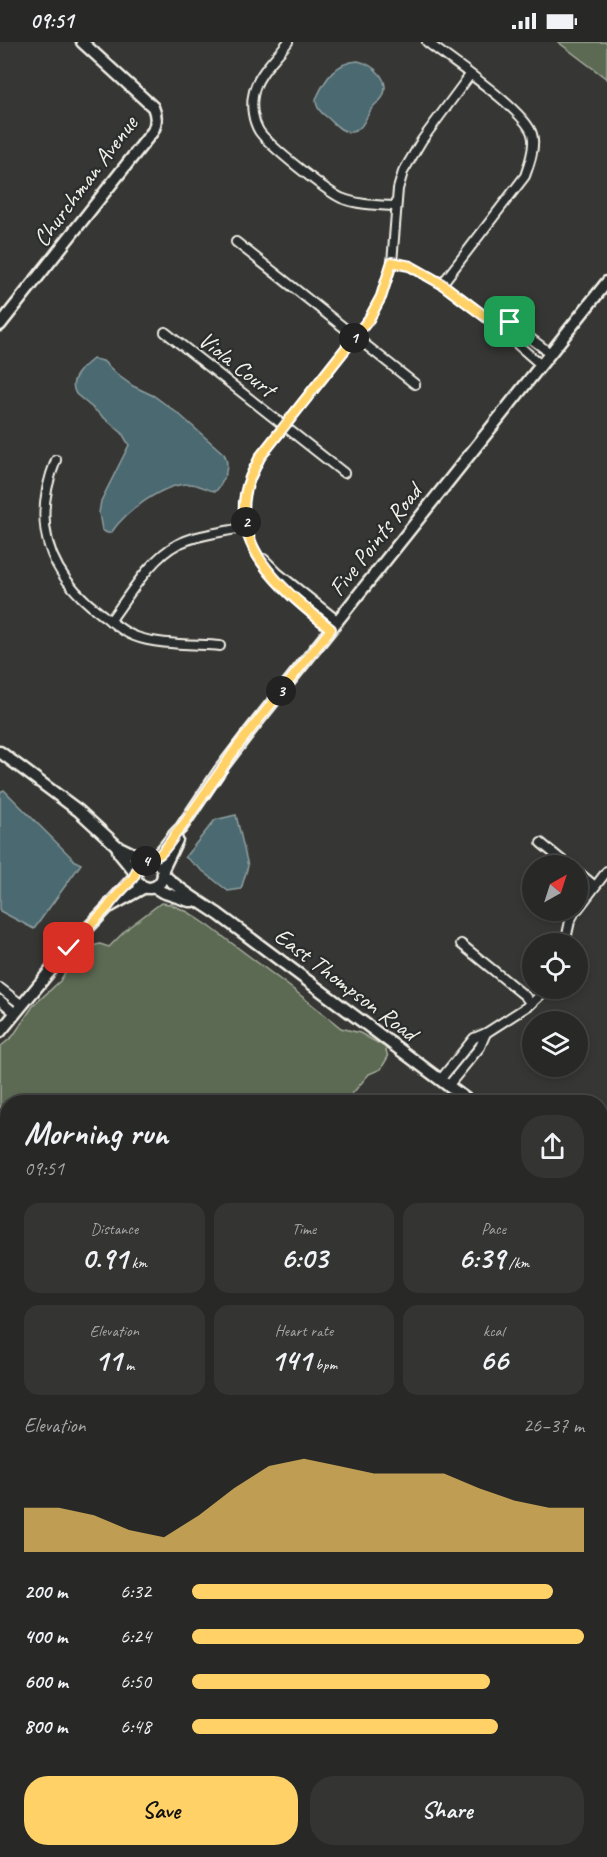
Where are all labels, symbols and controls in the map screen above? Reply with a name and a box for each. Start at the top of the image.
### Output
text: 09:51 [30,7,73,35]
street label: Churchman Avenue [26,108,145,252]
pin [484,296,535,347]
icon: arrive [493,305,526,338]
pin: 1 [339,323,369,353]
street label: Viola Court [192,324,284,405]
text: 1 [350,328,358,348]
street label: Five Points Road [322,475,430,602]
pin: 2 [231,507,261,537]
text: 2 [242,512,250,532]
pin: 3 [266,676,296,706]
text: 3 [277,681,285,701]
pin: 4 [131,846,161,876]
text: 4 [142,851,150,871]
north arrow [522,855,588,921]
map controls [522,855,588,1077]
street label: East Thompson Road [269,920,426,1050]
pin [43,922,94,973]
icon: check [52,931,85,964]
button: locate [522,933,588,999]
button: layers [522,1011,588,1077]
text: Morning run [24,1112,168,1154]
button: share [521,1115,584,1178]
text: 09:51 [24,1156,64,1181]
text: Distance [90,1219,138,1239]
text: Time [292,1219,316,1239]
text: Pace [481,1219,506,1239]
text: 0.91 [82,1239,128,1277]
text: 6:03 [280,1239,328,1277]
text: 6:39 [458,1239,505,1277]
text: km [128,1253,147,1273]
text: /km [505,1253,529,1273]
text: Elevation [90,1321,139,1341]
text: Heart rate [275,1321,333,1341]
text: kcal [483,1321,504,1341]
text: 11 [94,1341,121,1379]
text: 141 [271,1341,311,1379]
text: 66 [480,1341,508,1379]
text: m [121,1355,134,1375]
text: bpm [311,1355,337,1375]
text: Elevation [24,1413,86,1438]
text: 26–37 m [523,1413,584,1438]
text: 200 m [24,1579,67,1604]
text: 6:32 [120,1579,151,1604]
text: 400 m [24,1624,67,1649]
text: 6:24 [120,1624,151,1649]
text: 600 m [24,1669,68,1694]
text: 6:50 [120,1669,151,1694]
text: 800 m [24,1714,67,1739]
text: 6:48 [120,1714,151,1739]
button: Save [24,1776,298,1845]
button: Share [310,1776,584,1845]

